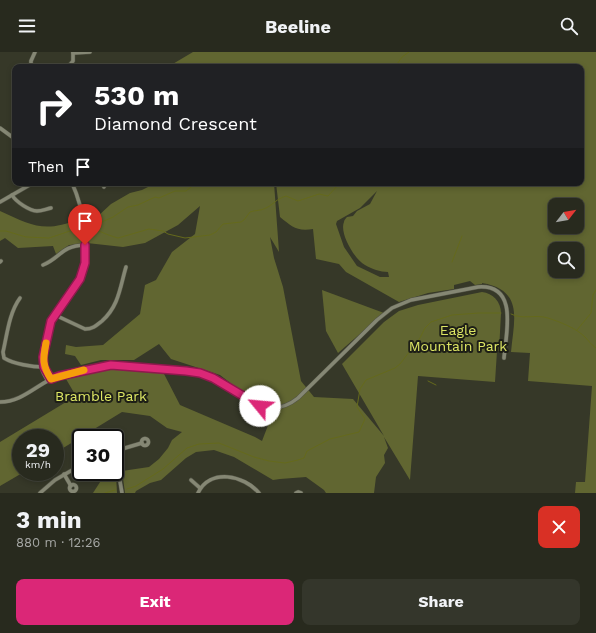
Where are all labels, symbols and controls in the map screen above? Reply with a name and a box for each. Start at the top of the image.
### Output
icon: menu [16,15,38,37]
icon: search [558,15,580,37]
text: Beeline [265,16,331,37]
text: 530 m [94,79,179,112]
icon: right [28,80,80,132]
text: Diamond Crescent [94,113,257,134]
icon: arrive [72,156,94,178]
text: Then [28,158,64,176]
north arrow [548,198,584,234]
map controls [548,198,584,278]
pin [68,204,102,245]
icon: arrive [74,210,96,232]
button: search [548,242,584,278]
park label: Eagle Mountain Park [409,322,507,354]
position arrow [239,385,281,427]
park label: Bramble Park [55,388,147,404]
speed limit sign: 30 [72,429,124,481]
text: 29 [26,438,50,462]
text: km/h [25,459,51,470]
text: 3 min [16,506,82,534]
button: close [538,506,580,548]
text: 880 m · 12:26 [16,535,100,550]
button: Exit [16,579,294,625]
button: Share [302,579,580,625]

